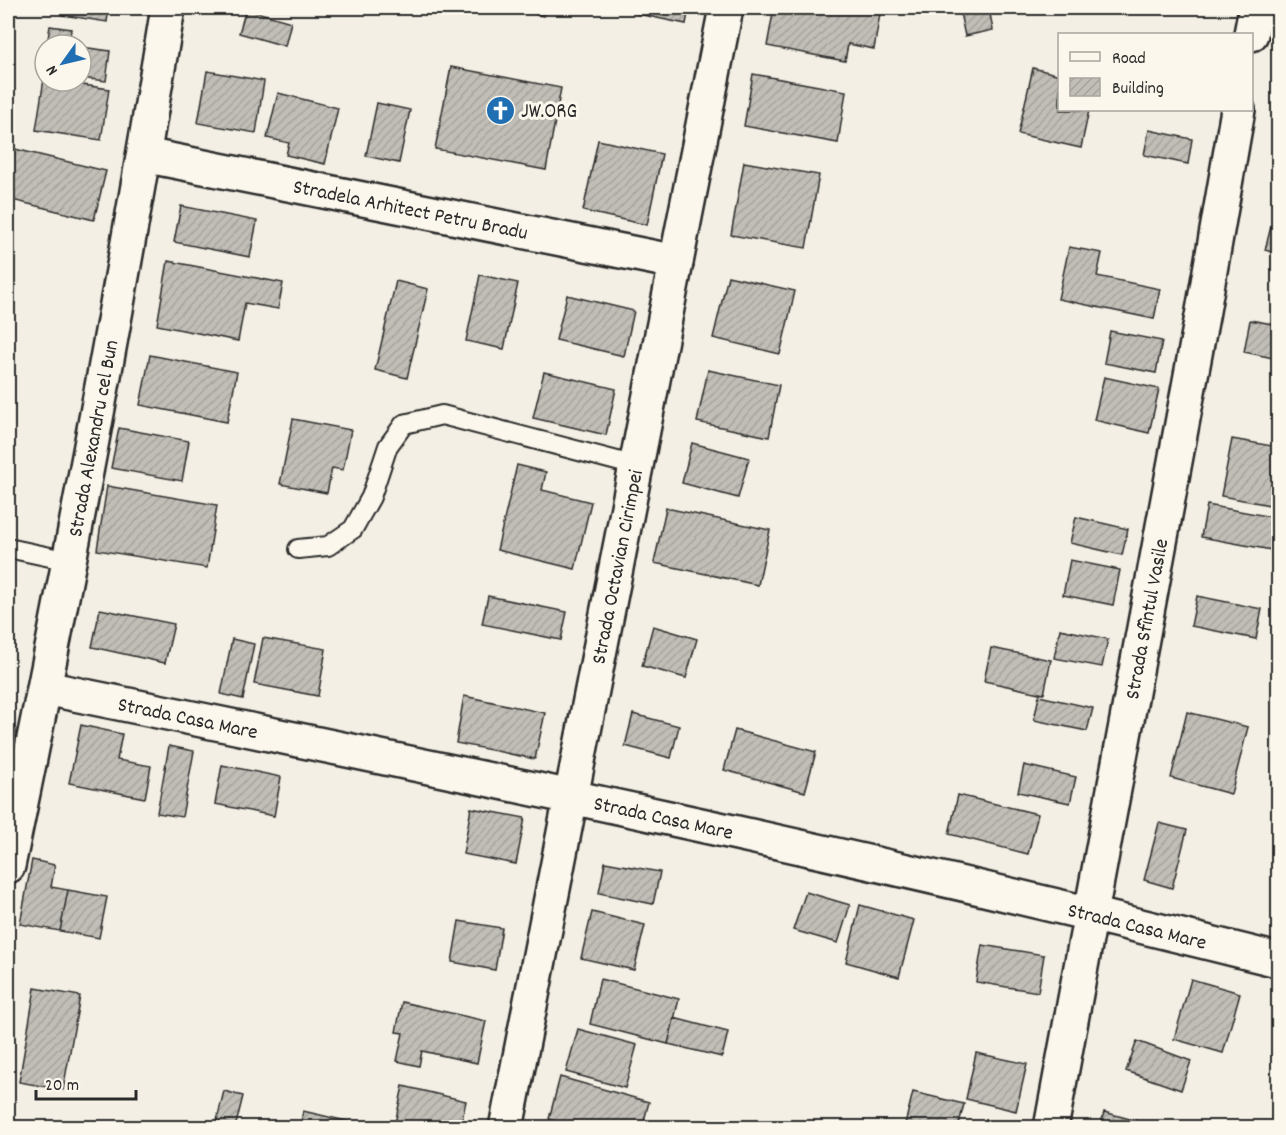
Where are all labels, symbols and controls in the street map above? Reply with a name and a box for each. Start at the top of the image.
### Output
north arrow [33,33,93,93]
legend [1058,33,1253,111]
text: Road [1112,47,1146,72]
text: N [41,60,64,80]
text: Building [1112,77,1164,102]
church icon: JW.ORG [484,94,516,126]
place label: JW.ORG [521,98,577,128]
street label: Stradela Arhitect Petru Bradu [290,173,530,250]
street label: Strada Alexandru cel Bun [62,338,128,540]
street label: Strada Octavian Cirimpei [585,467,653,667]
street label: Strada Sfîntul Vasile [1119,536,1178,702]
street label: Strada Casa Mare [115,691,260,749]
street label: Strada Casa Mare [590,790,736,850]
street label: Strada Casa Mare [1064,897,1209,960]
scale bar [36,1063,136,1101]
text: 20 m [45,1074,79,1099]

